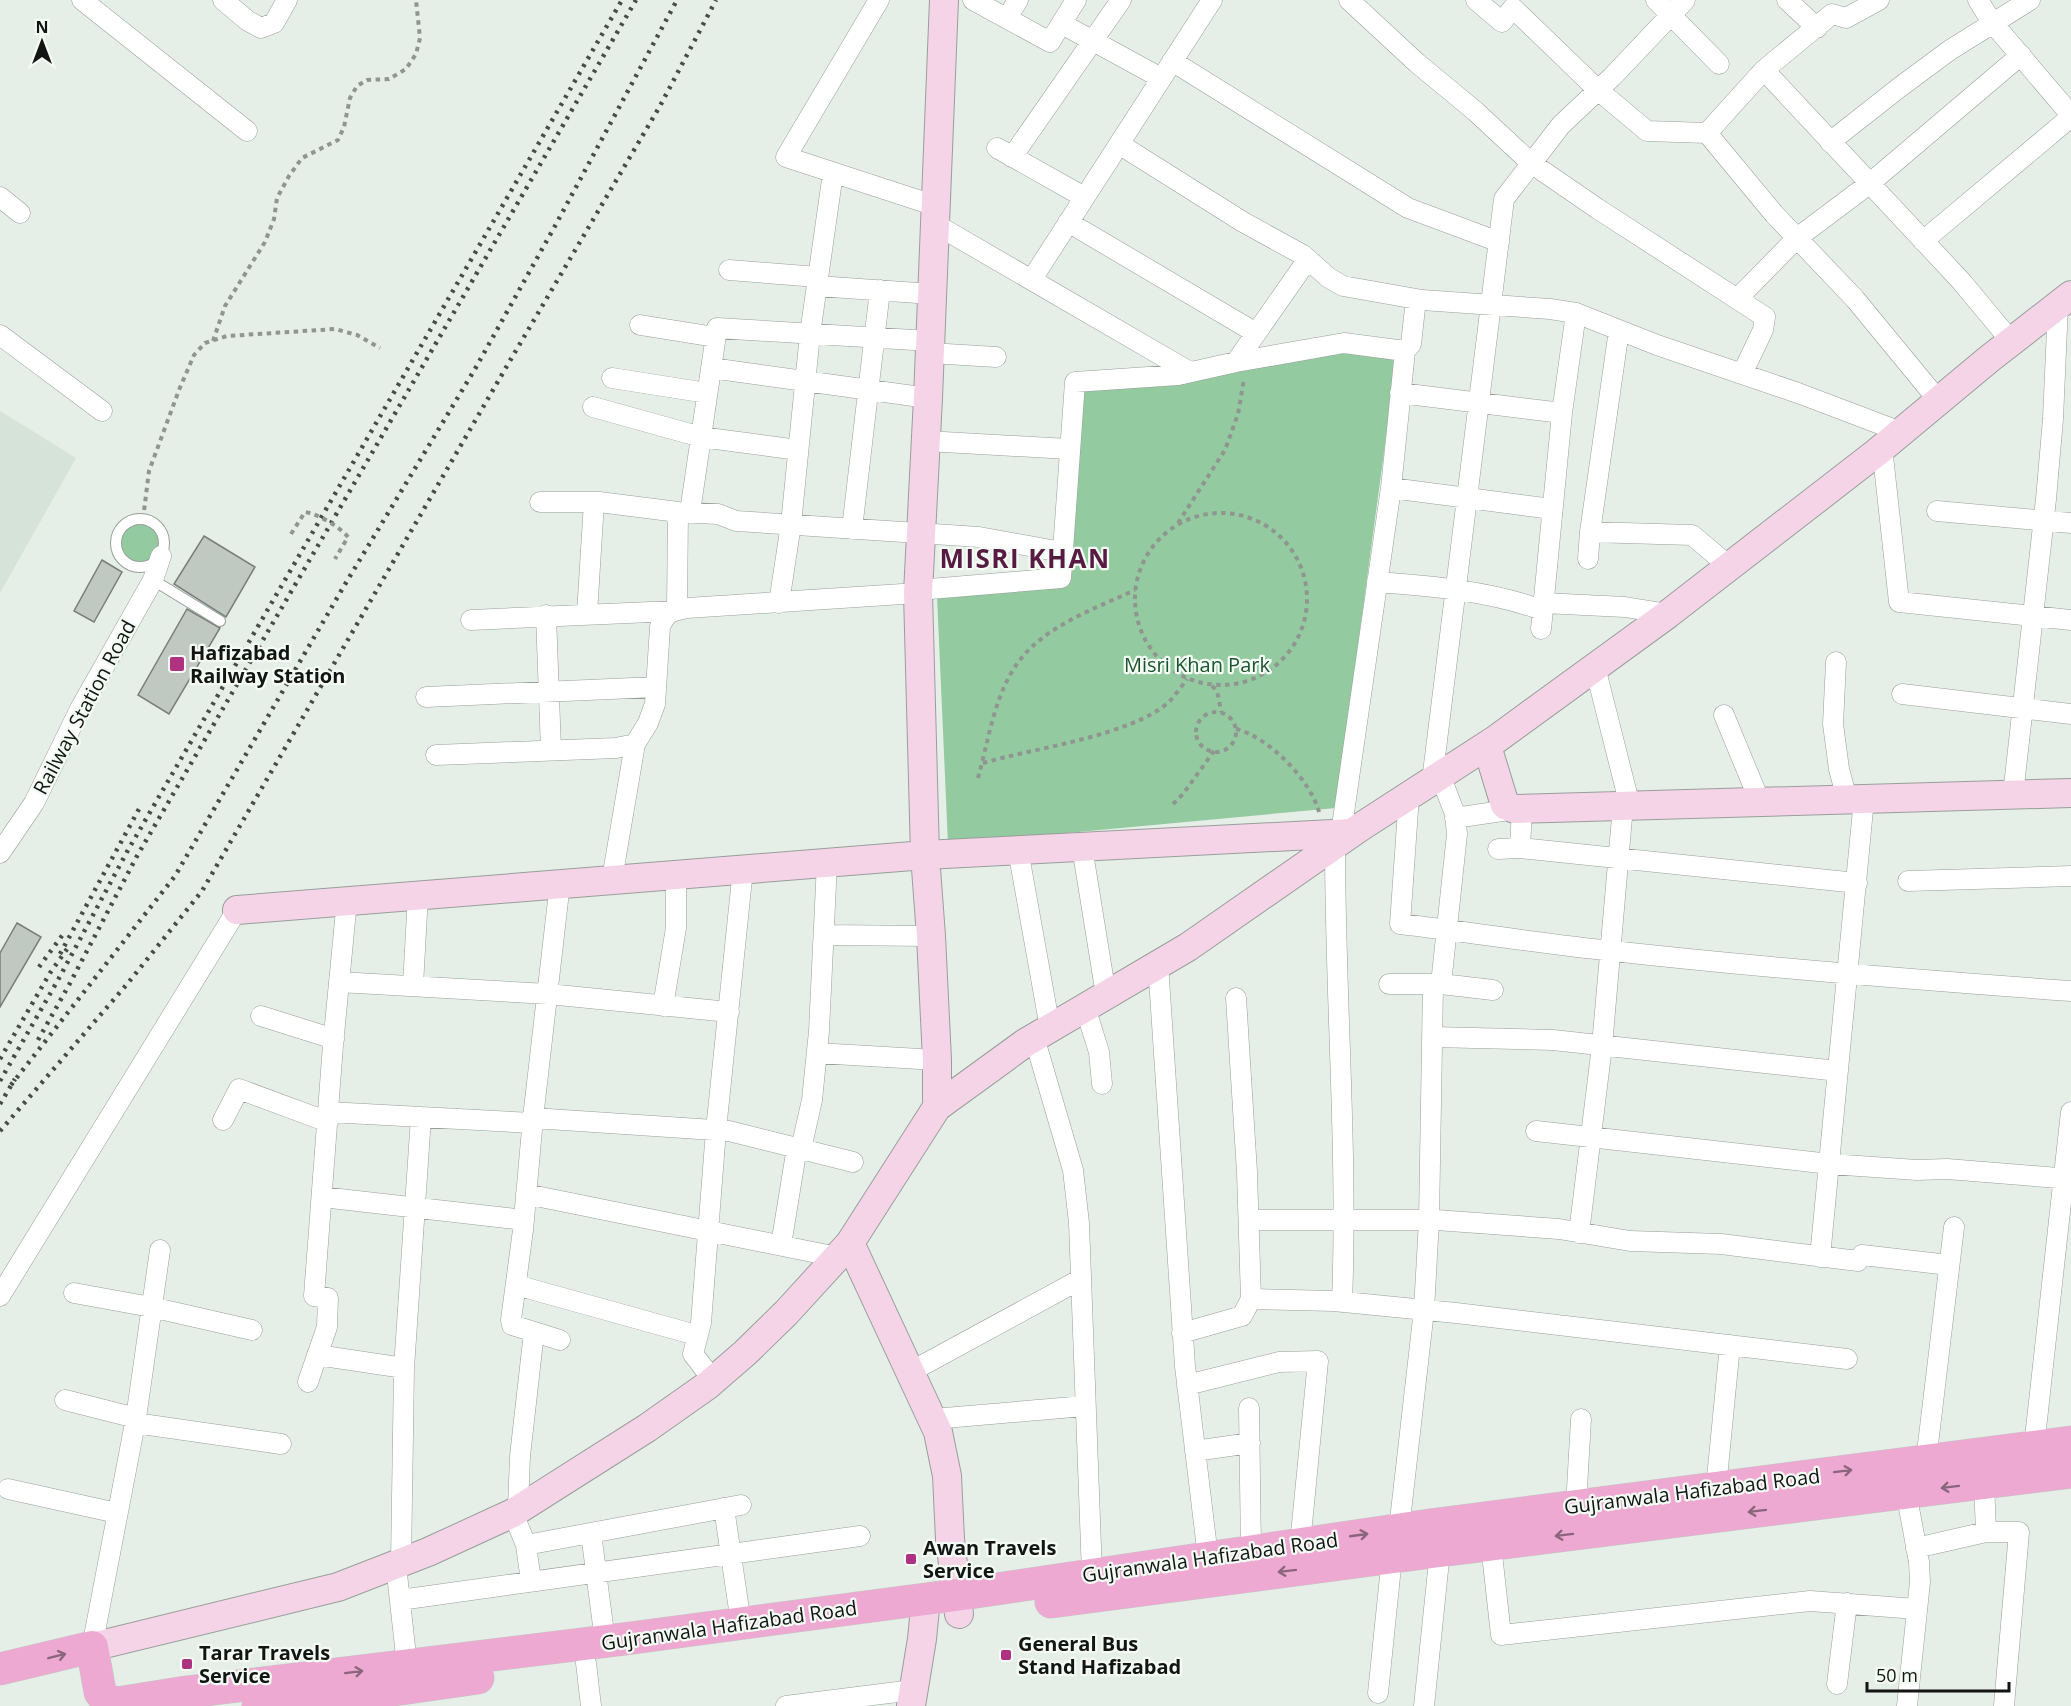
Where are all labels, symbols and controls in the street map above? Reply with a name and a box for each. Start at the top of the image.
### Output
north arrow [12,12,72,72]
text: N [35,16,49,38]
district label: MISRI KHAN [939,540,1111,576]
street label: Railway Station Road [27,615,141,799]
place label: Hafizabad Railway Station [190,639,345,689]
park label: Misri Khan Park [1124,651,1270,678]
marker: Hafizabad Railway Station [168,655,186,673]
street label: Gujranwala Hafizabad Road [1562,1462,1822,1520]
one-way arrow [1833,1466,1853,1477]
one-way arrow [1941,1481,1961,1492]
one-way arrow [1748,1506,1767,1517]
street label: Gujranwala Hafizabad Road [1080,1526,1340,1588]
one-way arrow [1348,1530,1368,1541]
one-way arrow [1554,1530,1574,1541]
place label: Awan Travels Service [923,1534,1056,1584]
marker: Awan Travels Service [904,1552,918,1566]
one-way arrow [1277,1566,1297,1577]
street label: Gujranwala Hafizabad Road [599,1594,859,1656]
place label: General Bus Stand Hafizabad [1018,1630,1181,1680]
place label: Tarar Travels Service [199,1639,330,1689]
marker: General Bus Stand Hafizabad [999,1648,1013,1662]
one-way arrow [47,1649,66,1661]
scale bar [1867,1655,2010,1693]
marker: Tarar Travels Service [180,1657,194,1671]
text: 50 m [1876,1663,1918,1687]
one-way arrow [343,1666,363,1677]

